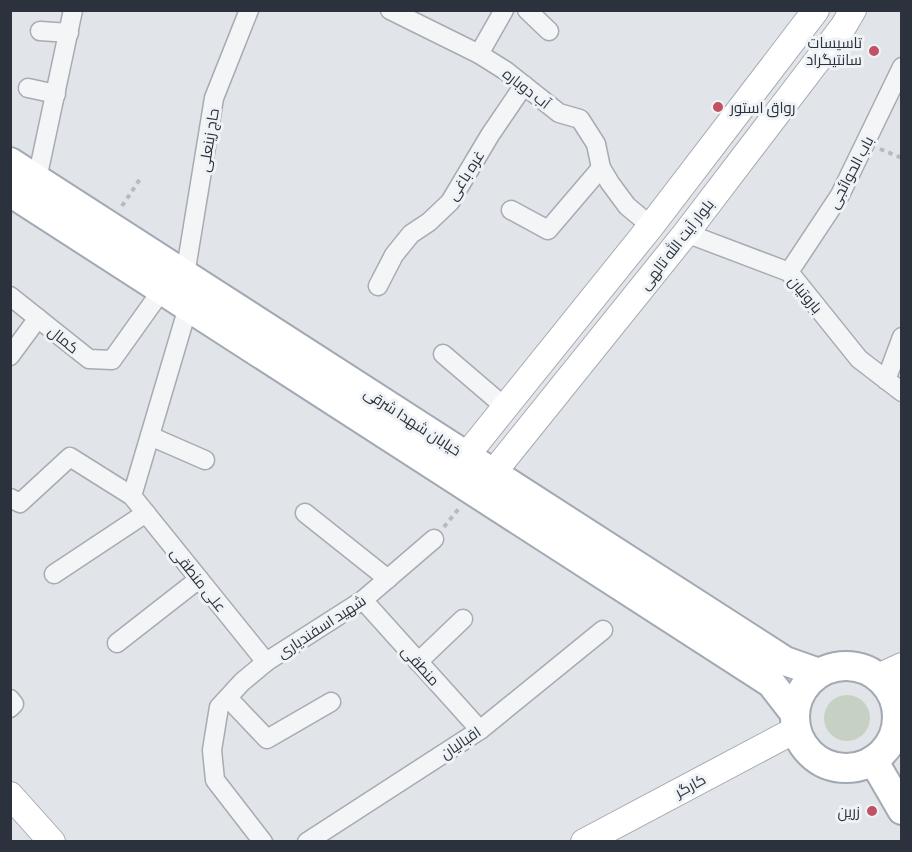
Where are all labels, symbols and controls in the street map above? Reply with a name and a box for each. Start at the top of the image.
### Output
place label: تاسیسات سانتیگراد [806,33,862,69]
marker: تاسیسات سانتیگراد [867,44,881,58]
street label: آب دوباره [499,64,554,113]
place label: رواق استور [729,98,796,118]
marker: رواق استور [711,100,725,114]
street label: حاج زینعلی [194,107,225,174]
street label: باب الحوائجی [823,133,878,212]
street label: غره باغی [443,147,489,204]
street label: بلوار آیت الله تالهی [635,195,719,294]
street label: باروتیان [784,272,827,318]
street label: کمال [45,321,83,357]
street label: خیابان شهدا شرقی [360,383,465,461]
street label: علی منطقی [166,543,230,616]
street label: شهید اسفندیاری [273,591,370,663]
street label: منطقی [397,641,444,690]
street label: اقبالیان [436,722,485,764]
street label: کارگر [671,769,709,802]
place label: زرین [838,802,860,822]
marker: زرین [865,804,879,818]

